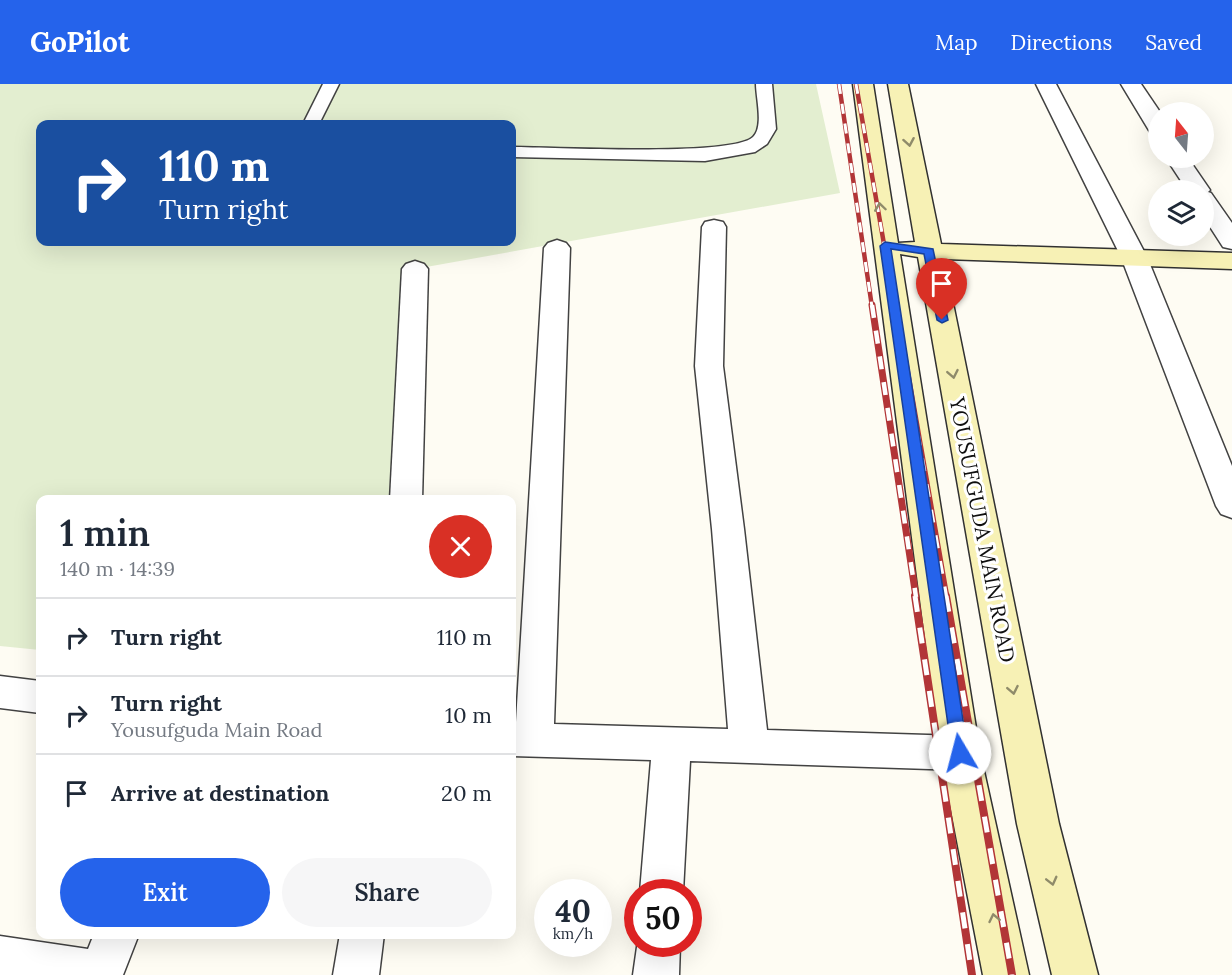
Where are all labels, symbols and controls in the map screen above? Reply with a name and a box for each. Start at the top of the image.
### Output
text: GoPilot [30,24,129,60]
text: Map [935,29,978,56]
text: Directions [1011,29,1112,56]
text: Saved [1145,29,1202,56]
north arrow [1148,102,1214,168]
map controls [1148,102,1214,246]
one-way arrow [902,136,915,146]
text: 110 m [159,139,270,193]
icon: right [60,144,138,222]
button: layers [1148,180,1214,246]
text: Turn right [159,192,288,226]
one-way arrow [874,202,886,212]
pin [916,258,967,320]
icon: arrive [925,267,958,300]
one-way arrow [946,370,958,379]
street label: YOUSUFGUDA MAIN ROAD [943,394,1021,665]
text: 1 min [60,510,150,556]
button: close [429,515,492,578]
text: 140 m · 14:39 [60,556,175,581]
icon: right [60,621,93,654]
text: Turn right [111,623,222,651]
text: 110 m [437,623,492,651]
one-way arrow [1006,684,1019,694]
text: Turn right [111,689,222,717]
icon: right [60,699,93,732]
text: 10 m [445,701,492,729]
text: Yousufguda Main Road [111,717,322,742]
position arrow [928,721,992,785]
icon: arrive [60,777,93,810]
text: Arrive at destination [111,779,329,807]
text: 20 m [441,779,492,807]
button: Exit [60,858,270,927]
button: Share [282,858,492,927]
one-way arrow [1045,876,1058,886]
speed limit sign: 50 [624,879,702,957]
text: 40 [555,892,591,930]
one-way arrow [988,913,1001,923]
text: km/h [553,924,593,943]

